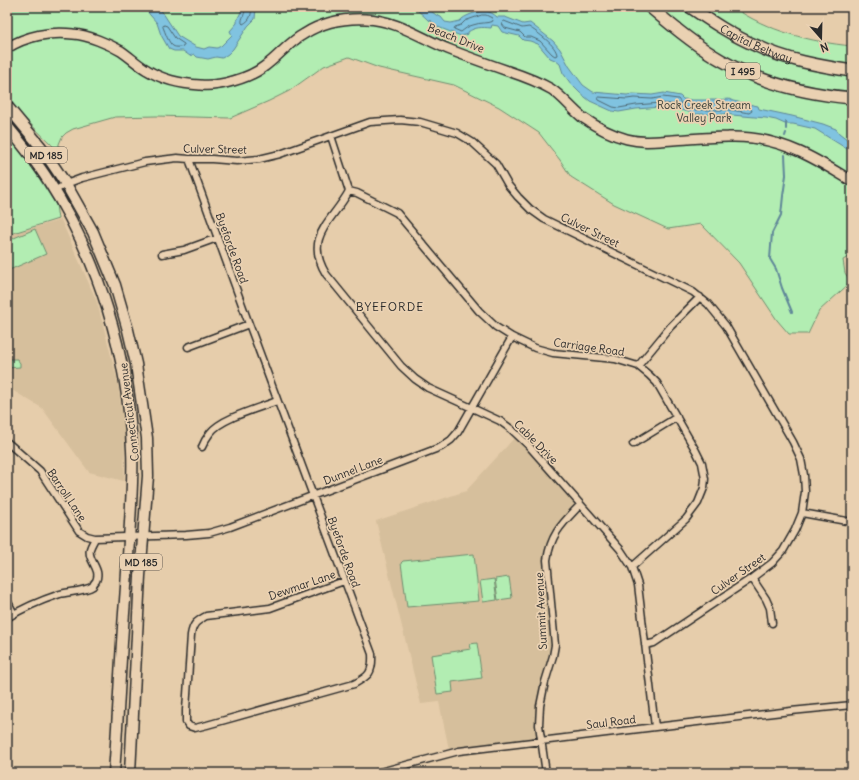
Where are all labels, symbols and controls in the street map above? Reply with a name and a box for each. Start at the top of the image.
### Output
north arrow [801,18,841,58]
street label: Beach Drive [426,20,486,56]
street label: Capital Beltway [717,21,794,66]
text: N [818,40,830,55]
road number: I 495 [726,63,760,79]
park label: Rock Creek Stream Valley Park [657,98,751,125]
street label: Culver Street [183,141,247,157]
road number: MD 185 [25,147,67,163]
street label: Culver Street [558,210,622,250]
street label: Byeforde Road [213,211,251,286]
district label: BYEFORDE [356,299,424,314]
street label: Carriage Road [553,335,626,359]
street label: Connecticut Avenue [116,362,142,462]
street label: Cable Drive [511,417,561,467]
street label: Dunnel Lane [321,452,385,488]
street label: Barroll Lane [44,466,90,524]
street label: Byeforde Road [325,515,363,590]
street label: Culver Street [708,550,768,598]
road number: MD 185 [120,554,162,570]
street label: Dewmar Lane [267,567,337,603]
street label: Summit Avenue [532,572,550,650]
street label: Saul Road [586,712,637,732]

